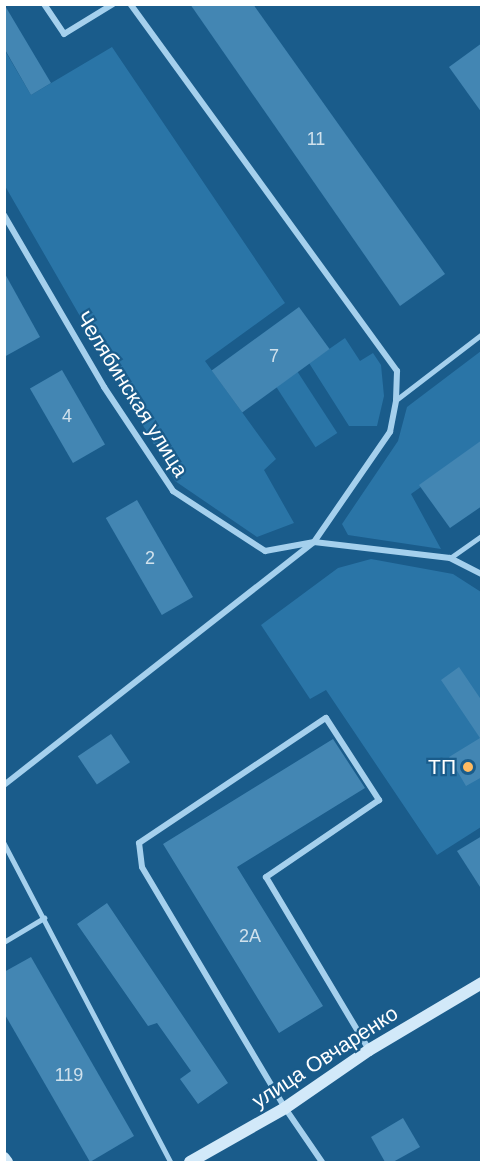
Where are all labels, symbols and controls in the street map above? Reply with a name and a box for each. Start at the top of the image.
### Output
house number: 11 [307,128,325,150]
street label: Челябинская улица [71,306,193,482]
house number: 7 [269,345,279,367]
house number: 4 [62,405,72,427]
house number: 2 [145,547,155,569]
place label: ТП [428,754,456,780]
marker: ТП [461,760,475,774]
house number: 2А [239,925,261,947]
street label: улица Овчаренко [247,1000,403,1114]
house number: 119 [55,1064,83,1086]

